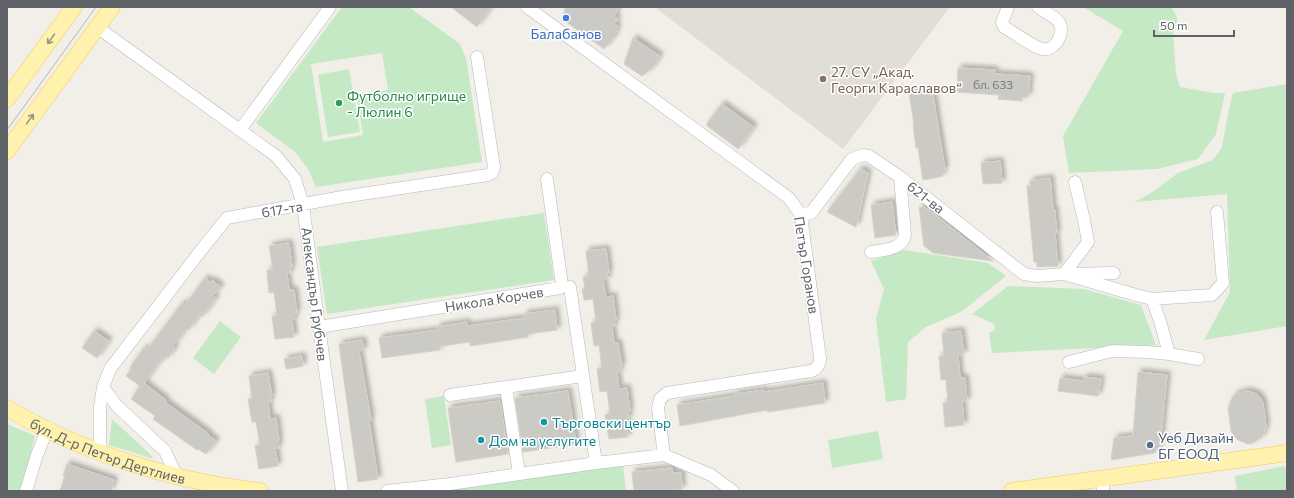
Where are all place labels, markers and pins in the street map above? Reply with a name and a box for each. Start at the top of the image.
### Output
marker: Балабанов [561,13,571,23]
place label: Балабанов [531,25,601,42]
place label: 27. СУ „Акад. Георги Караславов“ [831,63,962,96]
marker: 27. СУ „Акад. Георги Караславов“ [818,74,828,84]
place label: Футболно игрище - Люлин 6 [347,87,466,120]
marker: Футболно игрище - Люлин 6 [334,98,344,108]
place label: Търговски център [552,414,671,431]
marker: Търговски център [539,417,549,427]
place label: Уеб Дизайн БГ ЕООД [1158,429,1234,462]
place label: Дом на услугите [489,432,596,449]
marker: Дом на услугите [476,435,486,445]
marker: Уеб Дизайн БГ ЕООД [1145,440,1155,450]

